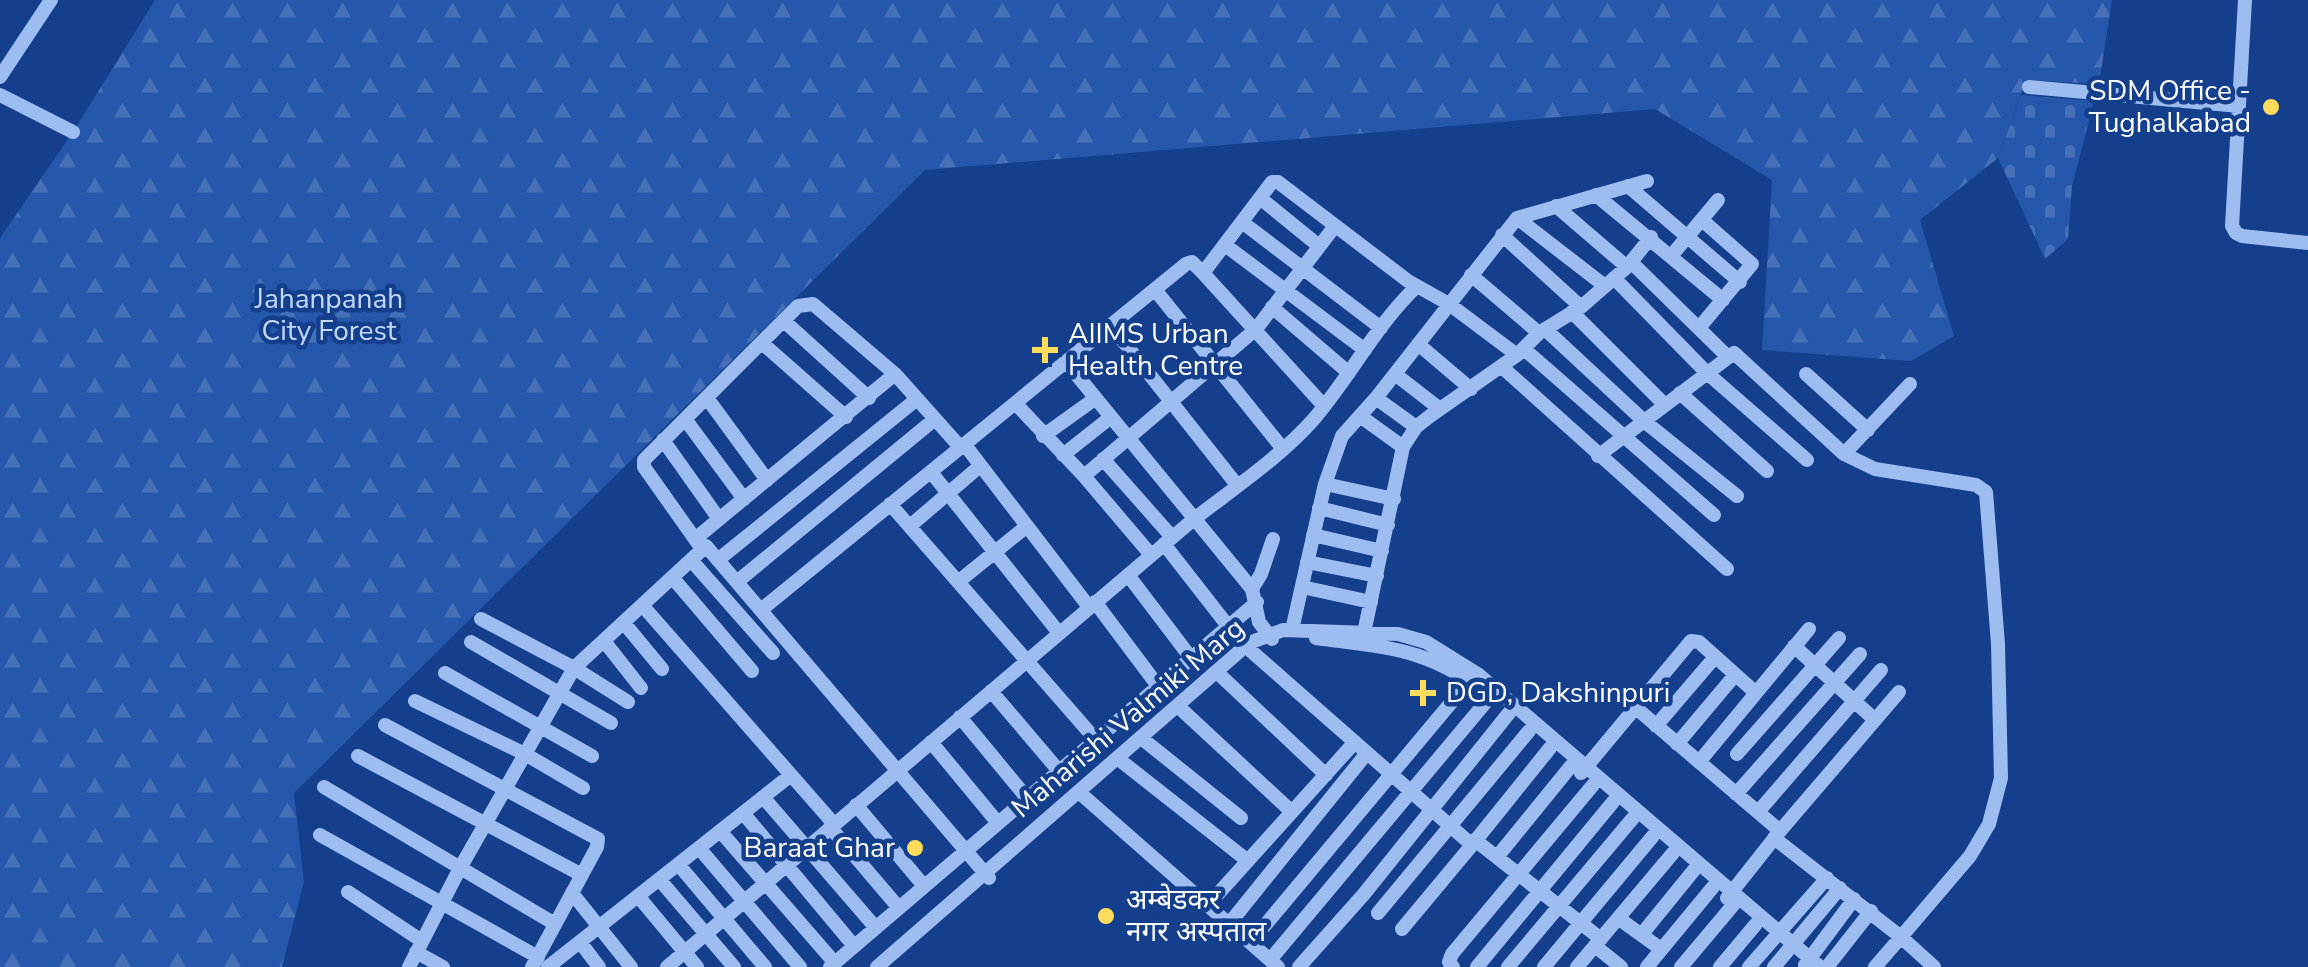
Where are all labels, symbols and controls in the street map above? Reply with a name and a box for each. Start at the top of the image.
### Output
place label: SDM Office - Tughalkabad [2089,72,2251,142]
marker: SDM Office - Tughalkabad [2260,96,2282,118]
park label: Jahanpanah City Forest [254,280,403,350]
place label: AIIMS Urban Health Centre [1068,315,1243,385]
marker: AIIMS Urban Health Centre [1032,337,1058,363]
street label: Maharishi Valmiki Marg [1004,609,1252,827]
place label: DGD, Dakshinpuri [1446,674,1670,712]
marker: DGD, Dakshinpuri [1410,680,1436,706]
place label: Baraat Ghar [744,829,895,867]
marker: Baraat Ghar [904,837,926,859]
place label: अम्बेडकर नगर अस्पताल [1126,881,1267,951]
marker: अम्बेडकर नगर अस्पताल [1095,905,1117,927]

